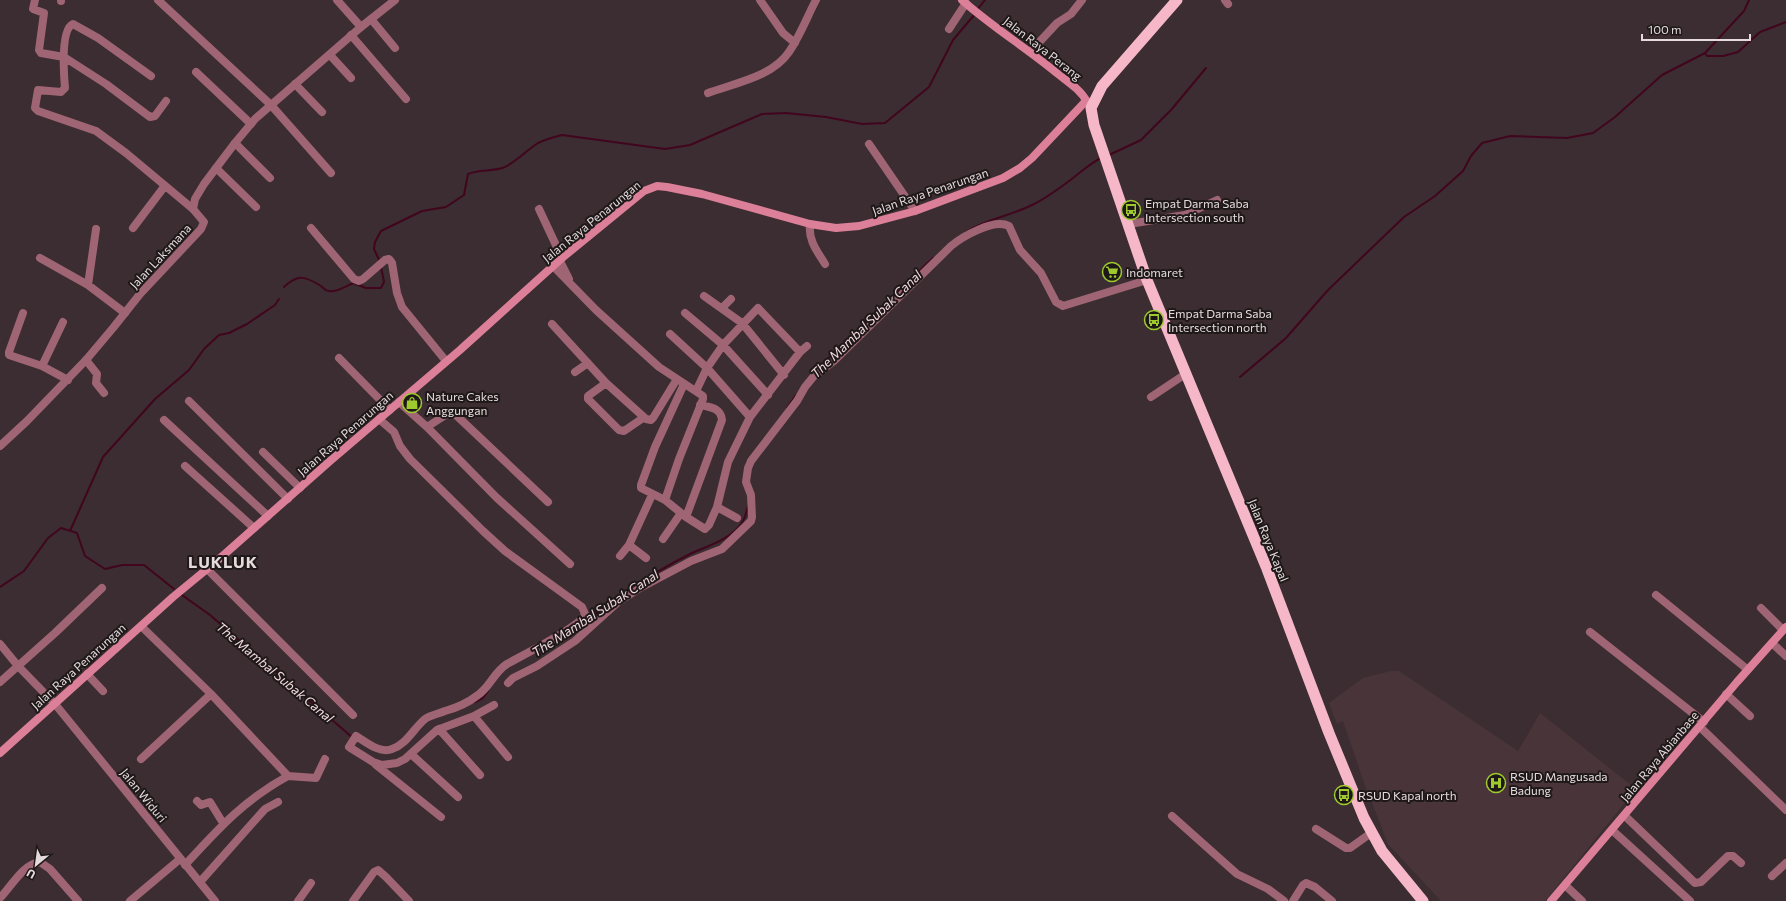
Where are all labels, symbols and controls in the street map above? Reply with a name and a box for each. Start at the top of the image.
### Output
street label: Jalan Raya Perang [1001,13,1085,84]
scale bar [1642,16,1750,42]
text: 100 m [1648,22,1682,36]
street label: Jalan Raya Penarungan [870,165,990,218]
street label: Jalan Raya Penarungan [539,177,643,266]
place label: Empat Darma Saba Intersection south [1145,196,1249,224]
bus stop icon: Empat Darma Saba Intersection south [1120,199,1142,221]
street label: Jalan Laksmana [126,221,194,292]
supermarket icon: Indomaret [1101,261,1123,283]
place label: Indomaret [1126,265,1183,279]
water label: The Mambal Subak Canal [807,266,925,381]
place label: Empat Darma Saba Intersection north [1168,306,1272,334]
bus stop icon: Empat Darma Saba Intersection north [1143,309,1165,331]
street label: Jalan Raya Penarungan [294,388,396,479]
place label: Nature Cakes Anggungan [426,389,499,417]
shop icon: Nature Cakes Anggungan [401,392,423,414]
street label: Jalan Raya Kapal [1245,497,1292,584]
district label: LUKLUK [188,552,258,571]
water label: The Mambal Subak Canal [529,566,662,660]
water label: The Mambal Subak Canal [213,618,337,726]
street label: Jalan Raya Penarungan [28,620,129,713]
street label: Jalan Raya Abianbase [1617,708,1702,805]
street label: Jalan Widuri [117,765,170,825]
place label: RSUD Mangusada Badung [1510,769,1608,797]
hospital icon: RSUD Mangusada Badung [1485,772,1507,794]
bus stop icon: RSUD Kapal north [1333,784,1355,806]
place label: RSUD Kapal north [1358,788,1457,802]
north arrow [16,845,56,885]
text: U [24,867,38,882]

